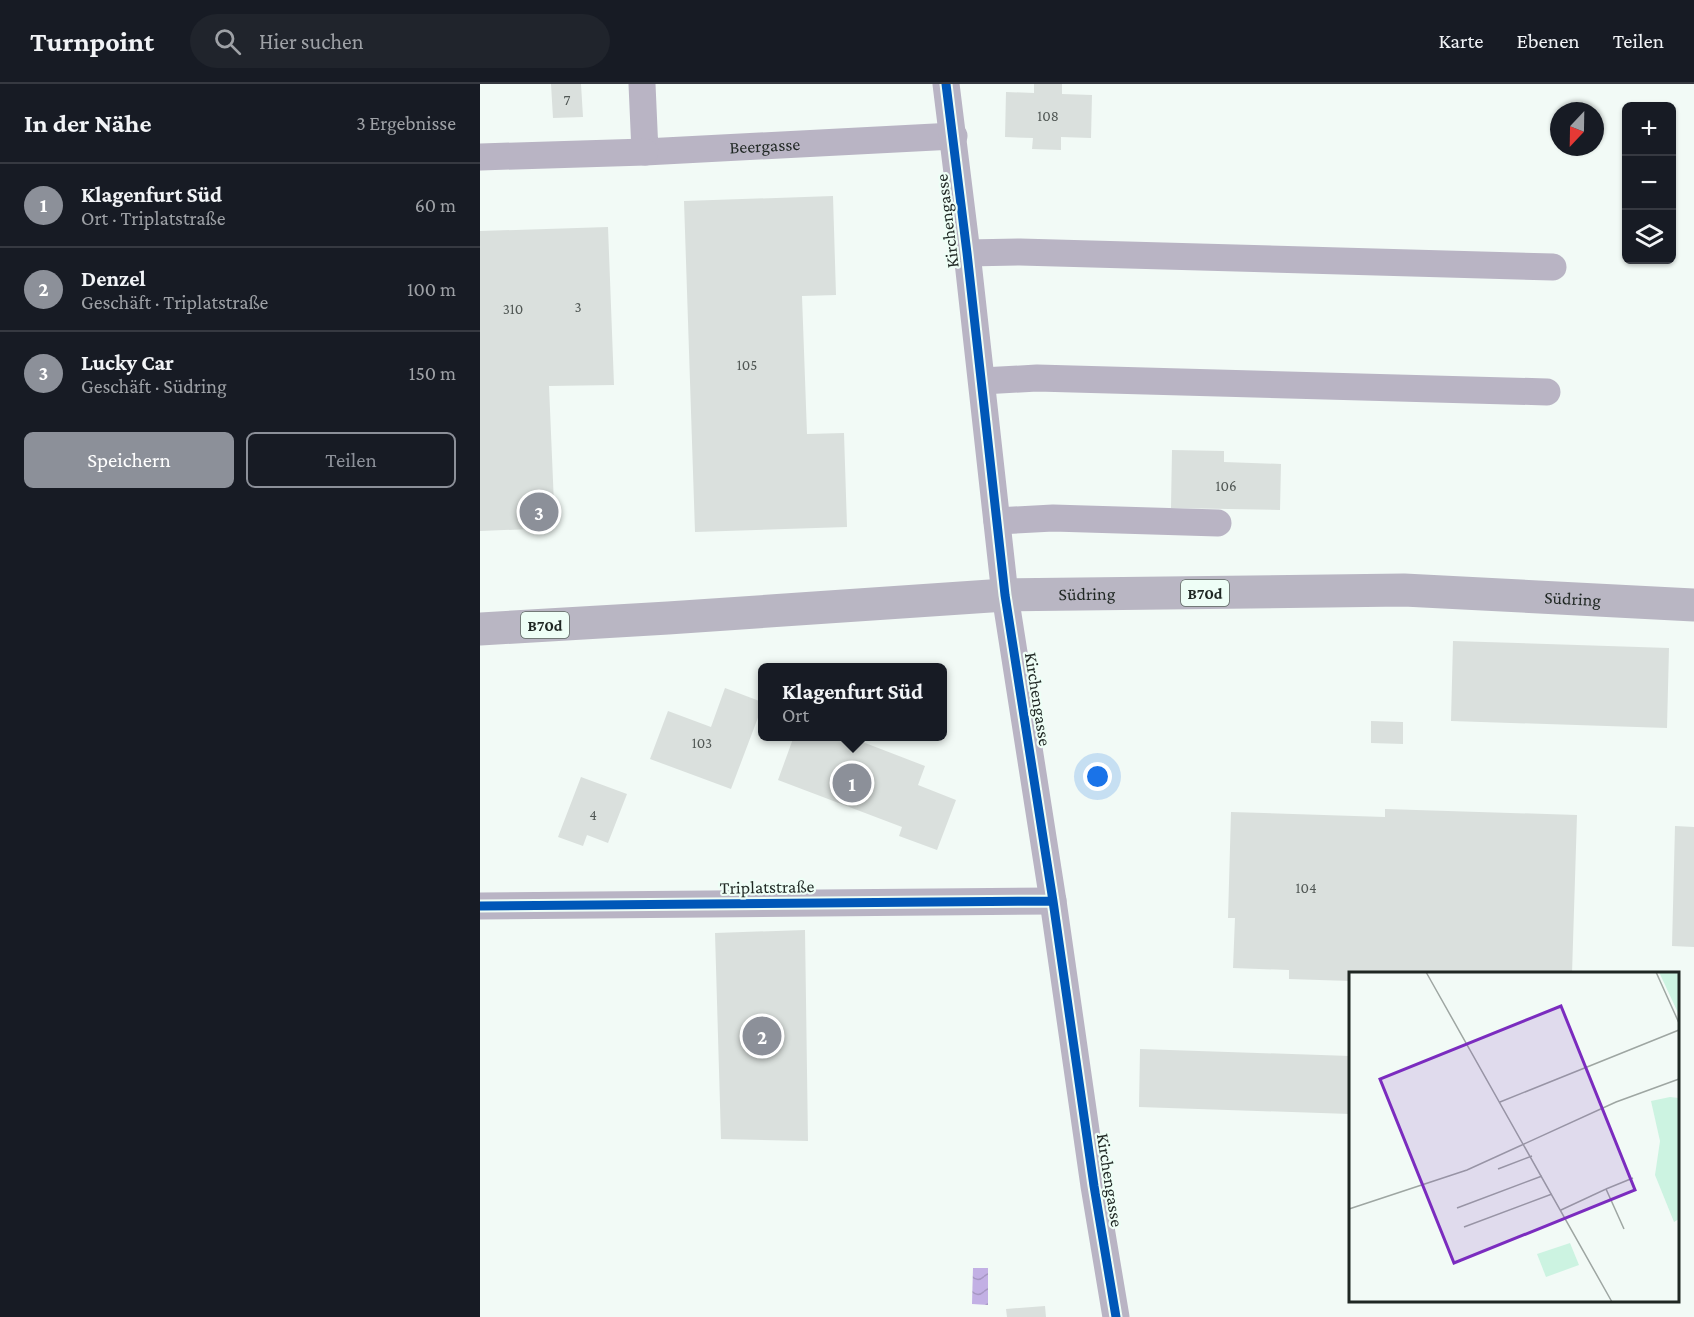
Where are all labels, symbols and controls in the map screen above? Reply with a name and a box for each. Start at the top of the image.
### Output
search box [190,14,610,68]
icon: search [211,25,244,58]
text: Turnpoint [30,26,154,57]
text: Hier suchen [259,29,364,54]
text: Karte [1438,29,1484,53]
text: Ebenen [1517,29,1580,53]
text: Teilen [1613,29,1664,53]
house number: 7 [564,92,571,108]
north arrow [1550,102,1604,156]
map controls [1622,102,1676,264]
button: + [1622,102,1676,156]
house number: 108 [1037,108,1059,124]
text: In der Nähe [24,109,152,138]
text: 3 Ergebnisse [356,112,456,134]
street label: Beergasse [729,134,801,158]
button: − [1622,156,1676,210]
street label: Kirchengasse [931,173,963,269]
text: Klagenfurt Süd [81,182,222,207]
text: 1 [40,194,47,216]
text: 60 m [415,194,456,216]
text: Ort · Triplatstraße [81,207,225,229]
button: layers [1622,210,1676,264]
text: Denzel [81,266,146,291]
text: 2 [38,278,49,300]
text: 100 m [407,278,456,300]
text: Geschäft · Triplatstraße [81,291,268,313]
house number: 3 [574,299,582,315]
house number: 310 [503,301,523,317]
text: Lucky Car [81,350,174,375]
house number: 105 [737,357,757,373]
text: 3 [39,362,48,384]
text: 150 m [409,362,456,384]
text: Geschäft · Südring [81,375,227,397]
button: Speichern [24,432,234,488]
button: Teilen [246,432,456,488]
house number: 106 [1215,478,1237,494]
pin: 3 [520,490,558,534]
road number: B70d [1181,580,1229,606]
street label: Südring [1058,584,1116,604]
street label: Südring [1544,587,1602,610]
road number: B70d [521,612,569,638]
street label: Kirchengasse [1021,651,1055,747]
popup [758,663,947,741]
text: Klagenfurt Süd [782,679,923,704]
text: Ort [782,704,809,726]
house number: 103 [692,735,712,751]
pin: 1 [832,760,872,806]
your location [1083,762,1112,791]
house number: 4 [589,807,597,823]
street label: Triplatstraße [720,876,815,898]
house number: 104 [1295,880,1317,896]
inset map [1349,972,1679,1302]
pin: 2 [742,1014,782,1058]
street label: Kirchengasse [1093,1132,1127,1228]

